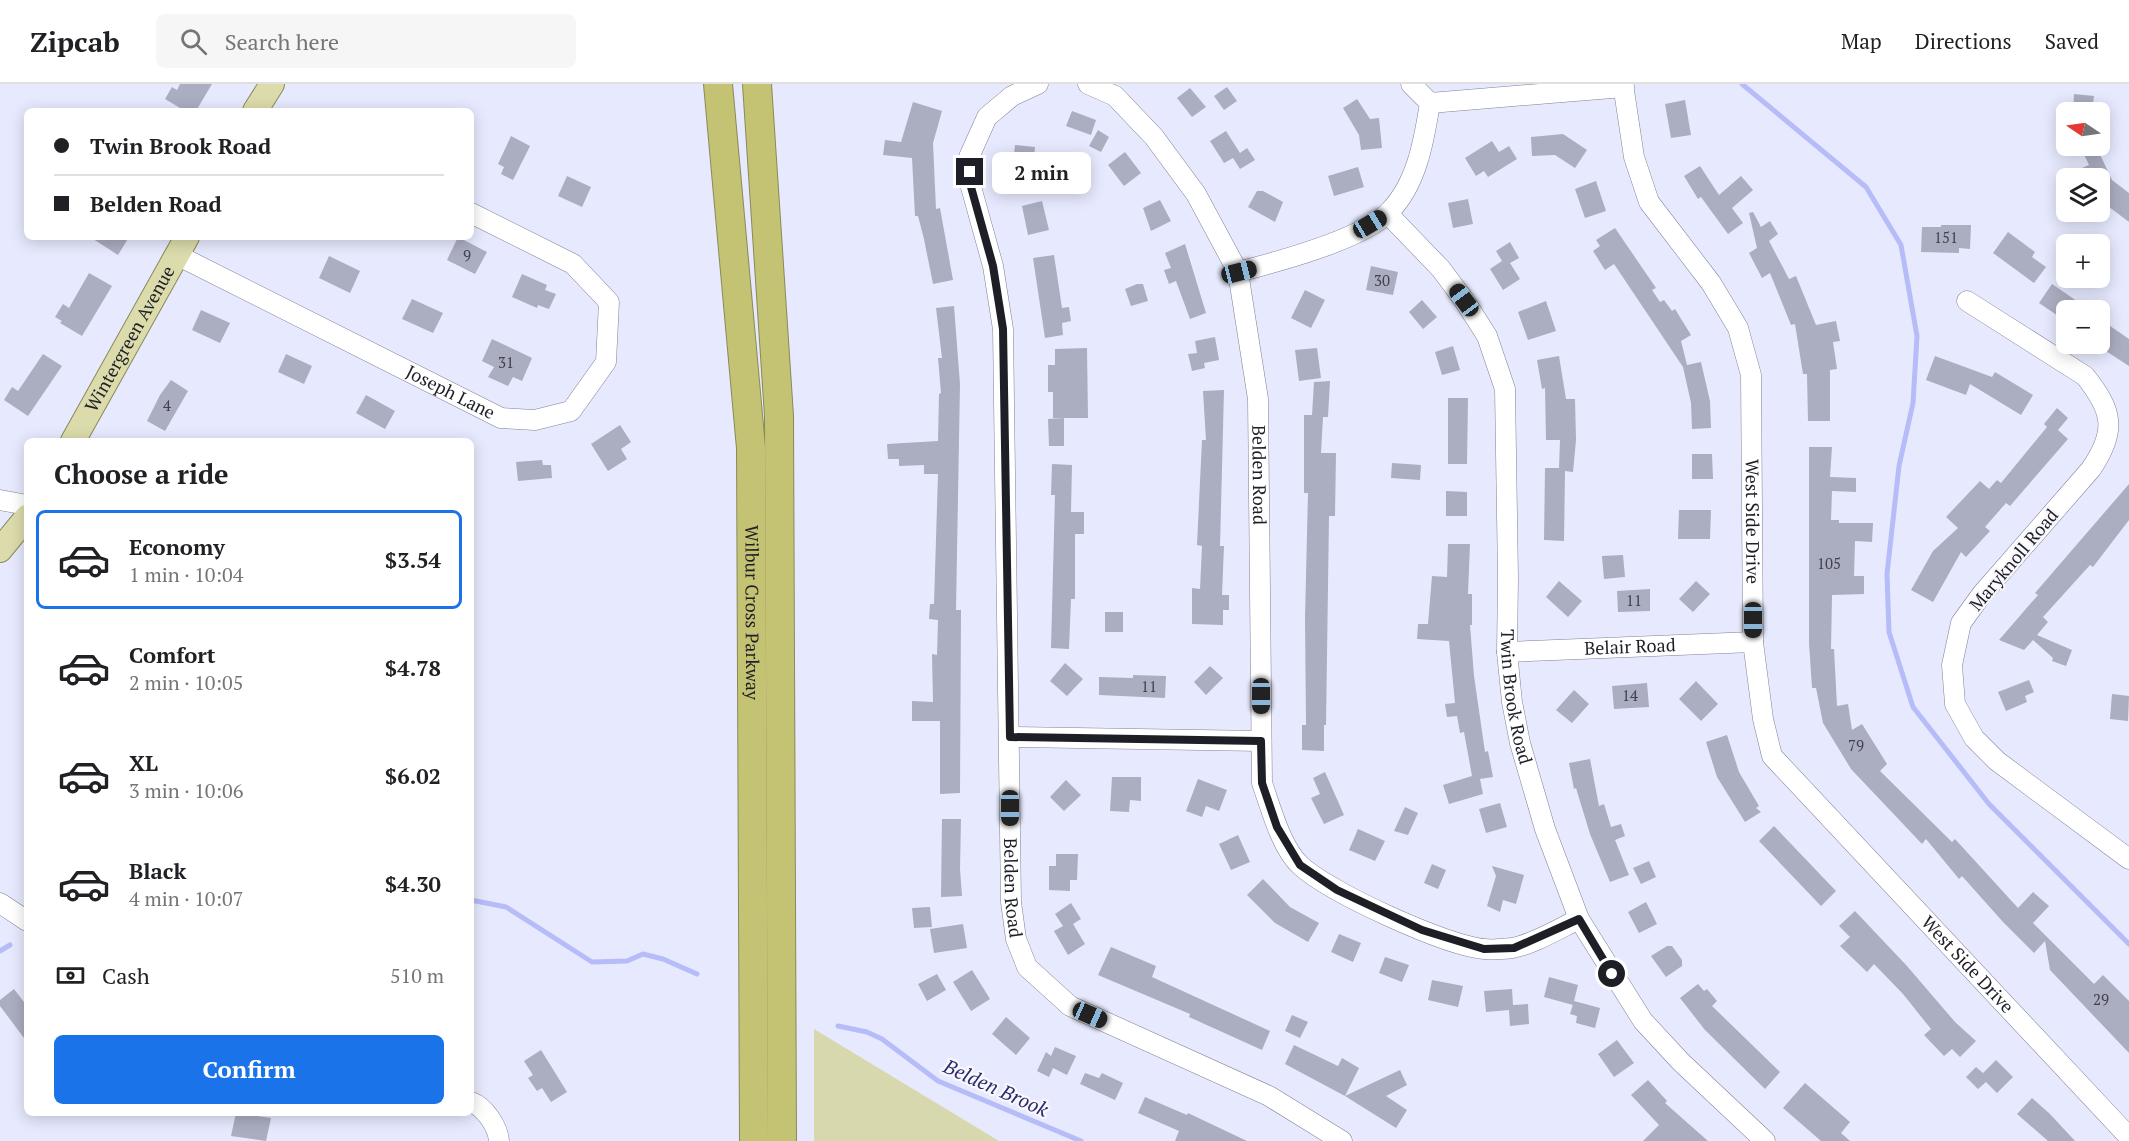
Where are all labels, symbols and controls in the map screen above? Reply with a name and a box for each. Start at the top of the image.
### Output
search box [156,14,576,68]
text: Zipcab [30,23,120,60]
icon: search [177,25,210,58]
text: Search here [225,27,339,56]
text: Map [1841,27,1882,55]
text: Directions [1915,27,2012,55]
text: Saved [2045,27,2099,55]
north arrow [2056,102,2110,156]
map controls [2056,102,2110,354]
text: Twin Brook Road [90,131,271,160]
callout: 2 min [991,151,1090,193]
route end [956,158,983,185]
text: 2 min [1014,159,1069,186]
button: layers [2056,168,2110,222]
text: Belden Road [90,189,222,218]
car [1350,207,1390,241]
house number: 151 [1934,227,1958,247]
button: + [2056,234,2110,288]
house number: 9 [463,245,471,265]
car [1219,259,1259,285]
street label: Wintergreen Avenue [79,261,180,416]
house number: 30 [1374,270,1390,290]
car [1446,280,1482,320]
button: − [2056,300,2110,354]
house number: 31 [498,352,514,372]
street label: Joseph Lane [402,359,499,424]
house number: 4 [163,395,171,415]
street label: Belden Road [1247,425,1272,525]
text: Choose a ride [54,456,229,492]
street label: West Side Drive [1741,459,1766,584]
street label: Maryknoll Road [1963,503,2063,615]
street label: Wilbur Cross Parkway [740,525,765,701]
text: Economy [129,532,225,561]
icon: car [57,533,111,587]
text: $3.54 [385,545,441,574]
house number: 105 [1817,553,1841,573]
text: 1 min · 10:04 [129,561,243,588]
house number: 11 [1626,590,1642,610]
car [1744,602,1762,638]
street label: Twin Brook Road [1496,629,1538,767]
street label: Belair Road [1584,632,1676,660]
text: Comfort [129,640,215,669]
icon: car [57,641,111,695]
text: $4.78 [385,653,441,682]
text: 2 min · 10:05 [129,669,243,696]
house number: 11 [1141,676,1157,696]
car [1252,678,1270,714]
house number: 14 [1622,685,1638,705]
house number: 79 [1848,735,1864,755]
text: XL [129,748,158,777]
icon: car [57,749,111,803]
text: $6.02 [385,761,441,790]
text: 3 min · 10:06 [129,777,243,804]
car [1001,790,1019,826]
street label: Belden Road [999,838,1029,939]
text: Black [129,856,186,885]
icon: car [57,857,111,911]
text: $4.30 [385,869,441,898]
text: 4 min · 10:07 [129,885,243,912]
street label: West Side Drive [1917,910,2020,1018]
icon: cash [54,959,87,992]
route start [1598,960,1625,987]
text: Cash [102,961,150,990]
text: 510 m [390,962,444,989]
house number: 29 [2093,989,2109,1009]
car [1070,999,1110,1031]
button: Confirm [54,1035,444,1104]
water label: Belden Brook [939,1052,1053,1123]

